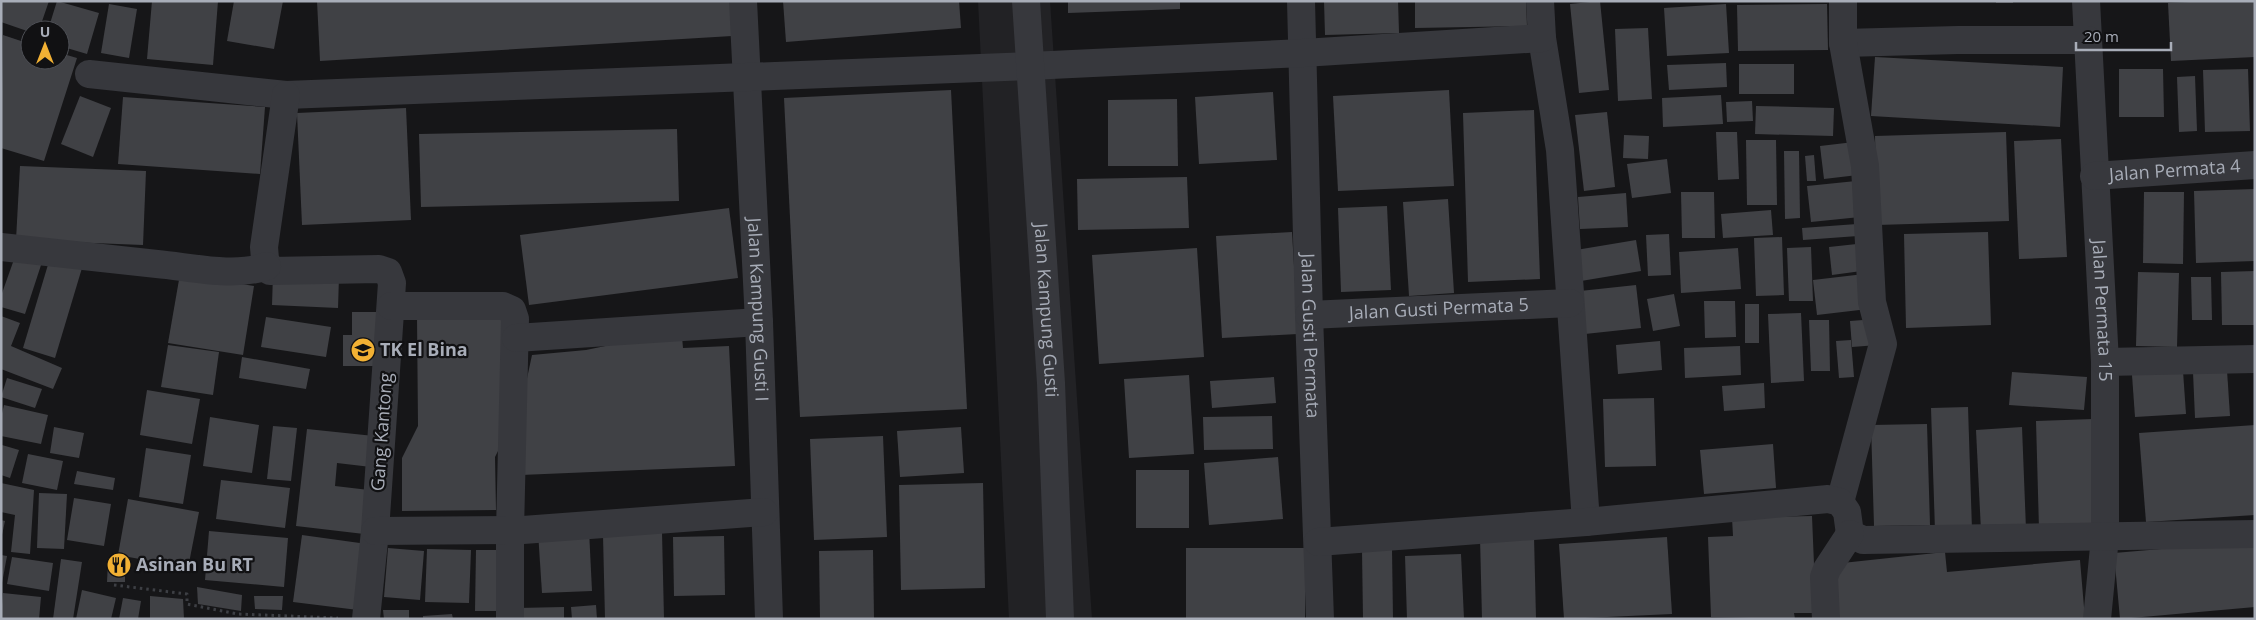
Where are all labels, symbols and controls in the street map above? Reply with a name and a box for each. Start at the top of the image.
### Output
north arrow [20,20,70,70]
scale bar [2076,20,2171,52]
text: U [40,22,50,41]
text: 20 m [2084,26,2119,46]
street label: Jalan Permata 4 [2106,153,2241,186]
street label: Jalan Kampung Gusti I [743,215,775,402]
street label: Jalan Kampung Gusti [1029,221,1065,398]
street label: Jalan Permata 15 [2087,237,2118,381]
street label: Jalan Gusti Permata [1296,251,1326,419]
street label: Jalan Gusti Permata 5 [1346,292,1529,324]
school or university icon: TK El Bina [350,337,376,363]
place label: TK El Bina [380,337,468,361]
street label: Gang Kantong [365,372,397,492]
restaurant icon: Asinan Bu RT [106,552,132,578]
place label: Asinan Bu RT [136,552,254,576]

